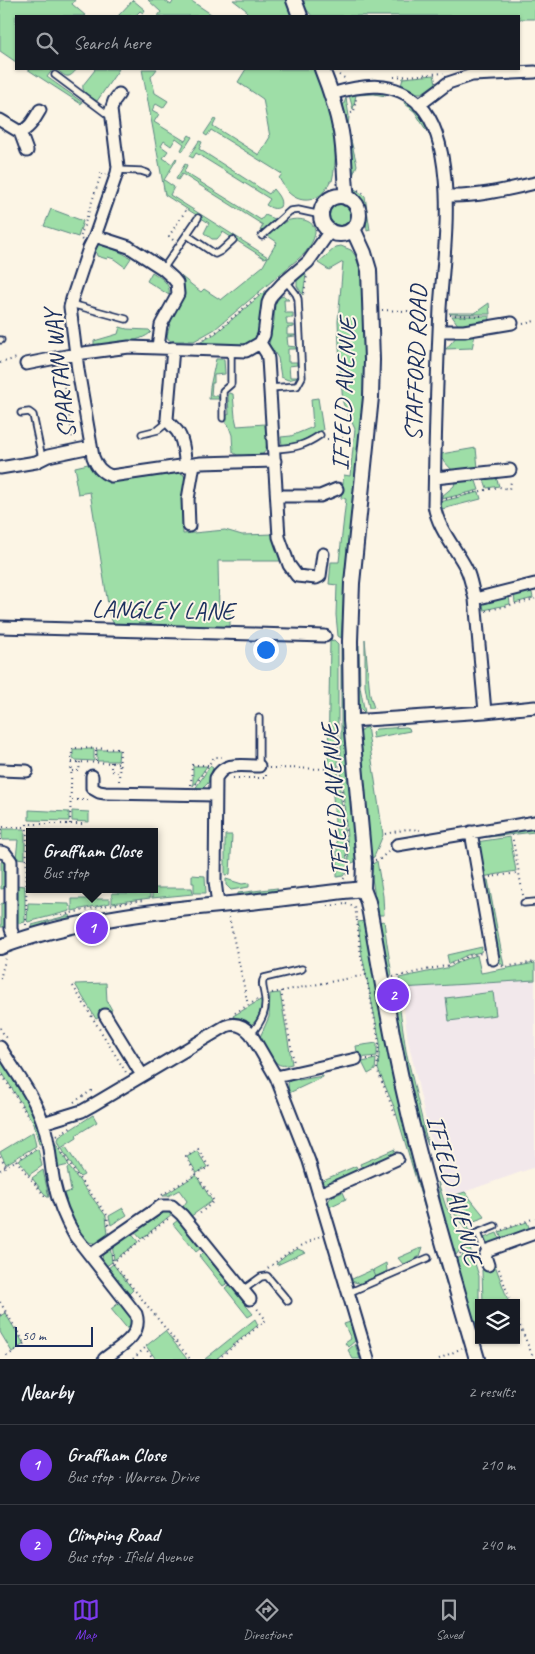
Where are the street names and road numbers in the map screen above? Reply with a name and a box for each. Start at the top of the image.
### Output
street label: STAFFORD ROAD [397,283,435,442]
street label: SPARTAN WAY [36,304,84,440]
street label: IFIELD AVENUE [324,314,364,471]
street label: LANGLEY LANE [91,593,237,627]
street label: IFIELD AVENUE [313,720,356,878]
street label: IFIELD AVENUE [419,1112,490,1271]

